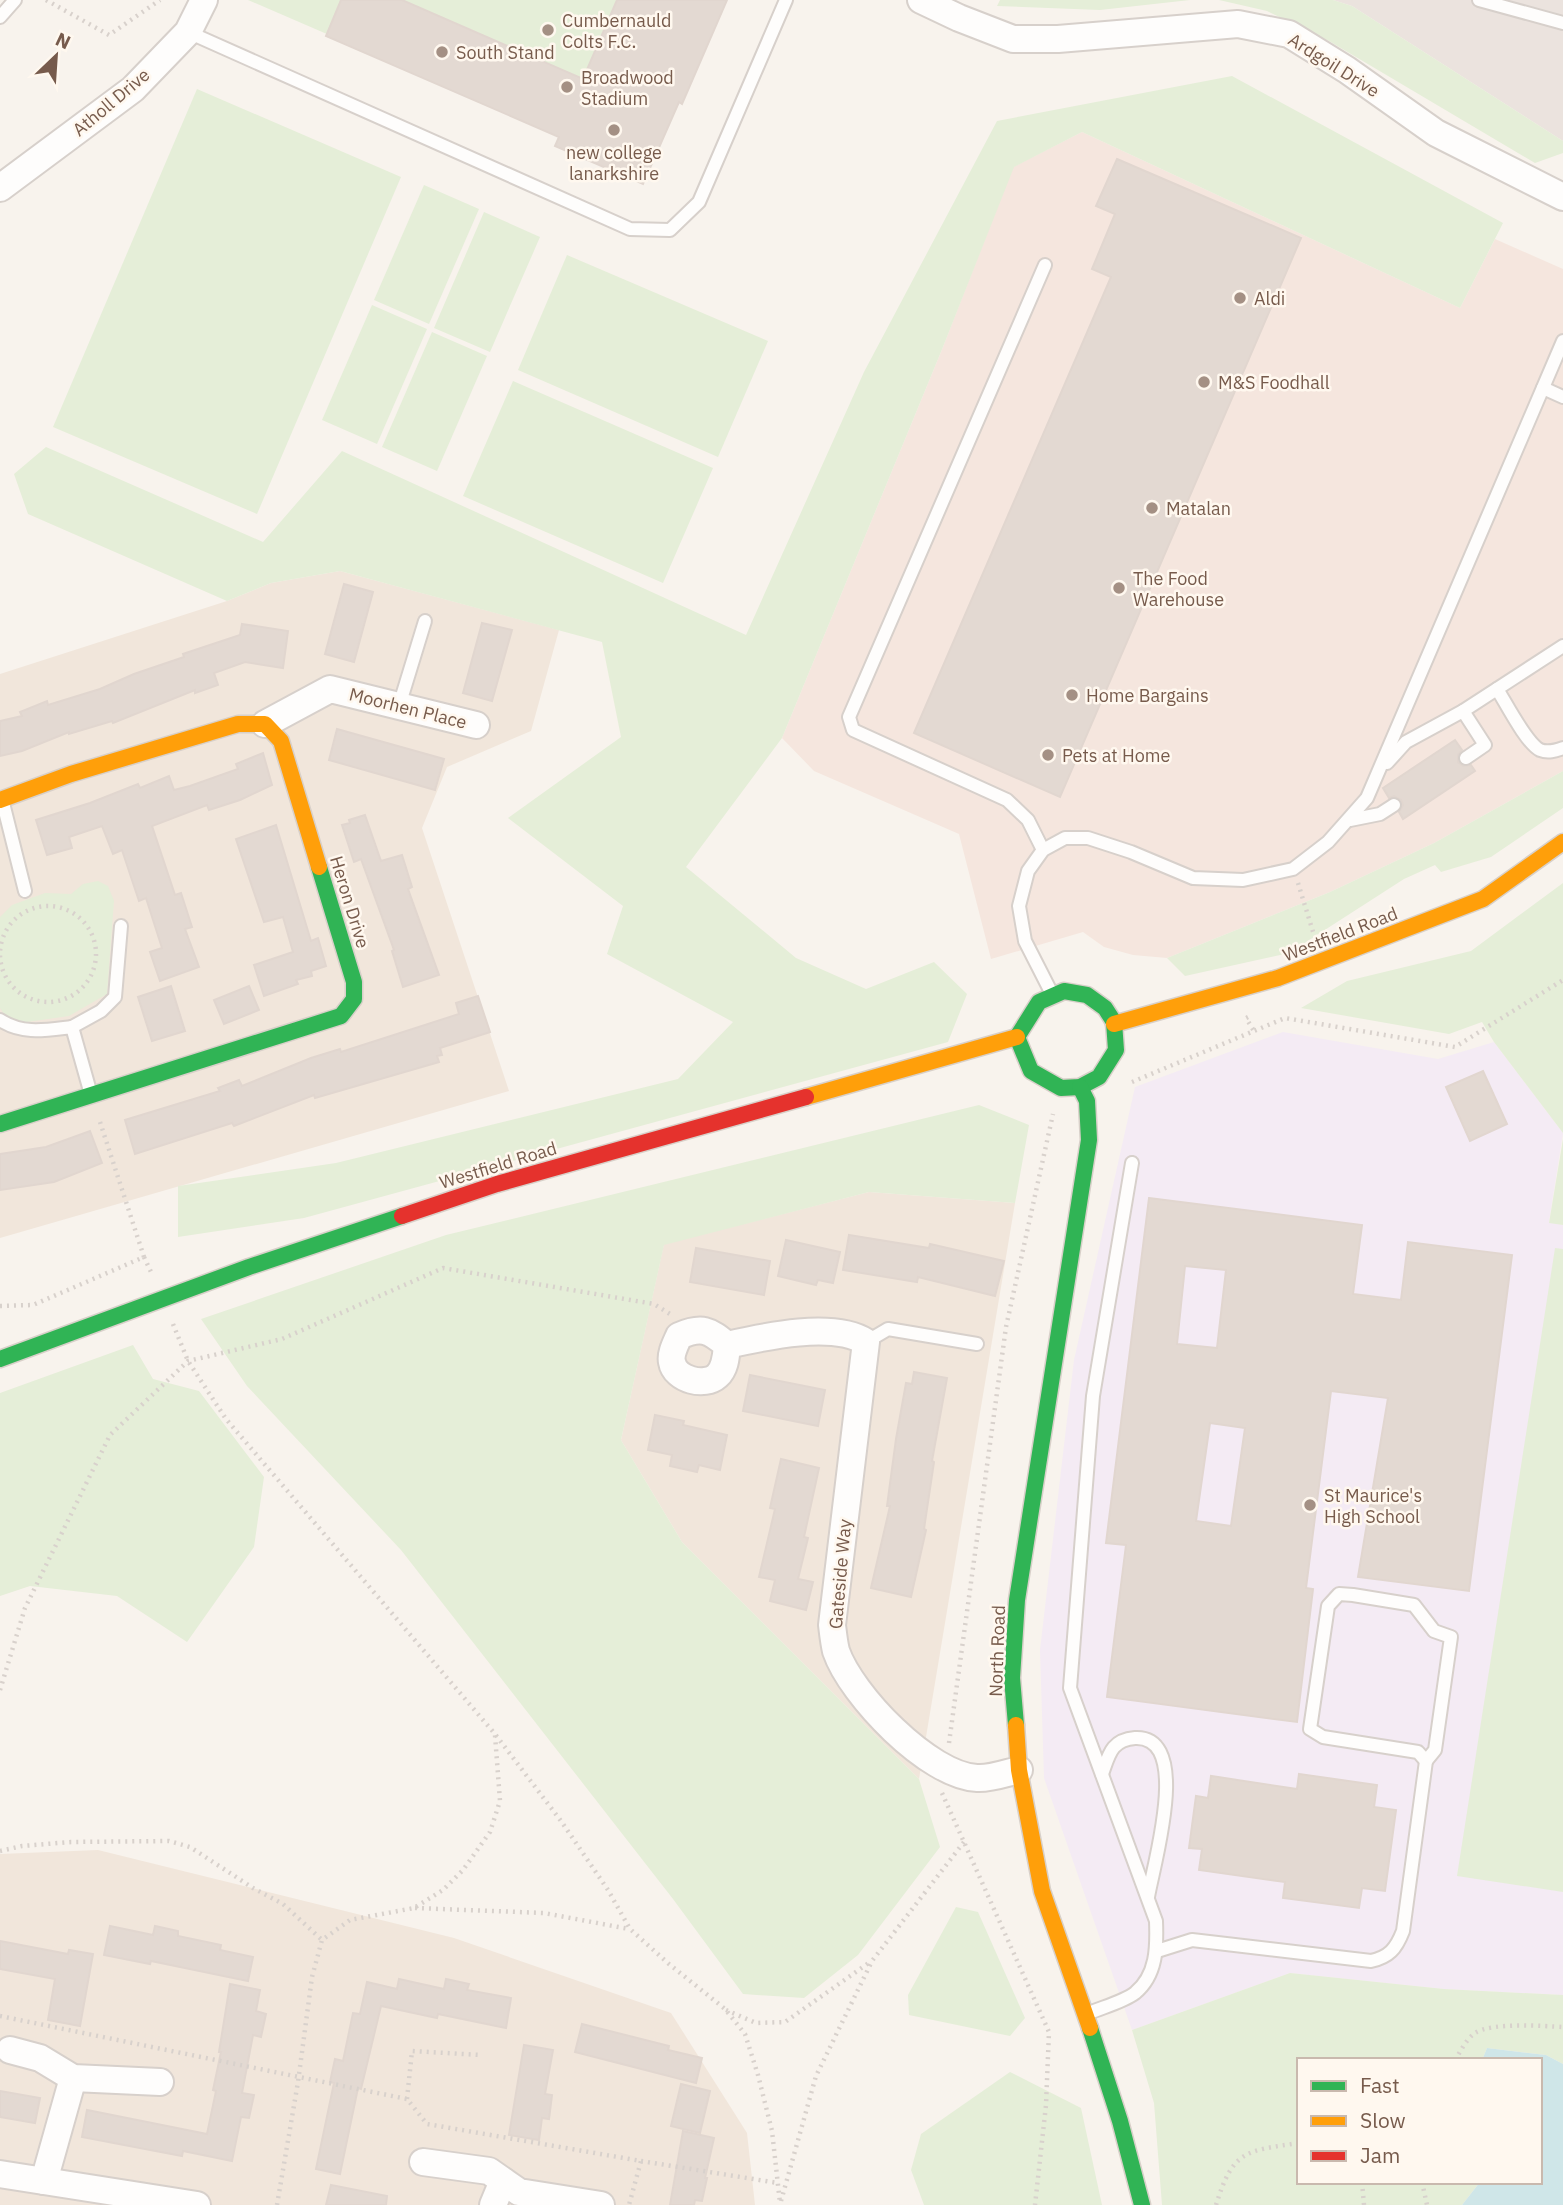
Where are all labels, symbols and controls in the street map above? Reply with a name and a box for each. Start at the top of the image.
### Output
place label: Cumbernauld Colts F.C. [562,9,671,53]
north arrow [21,21,91,91]
marker: Cumbernauld Colts F.C. [540,22,556,38]
text: N [52,27,74,54]
street label: Ardgoil Drive [1284,28,1384,102]
place label: South Stand [456,41,555,64]
marker: South Stand [434,44,450,60]
street label: Atholl Drive [68,63,154,141]
place label: Broadwood Stadium [581,66,674,110]
marker: Broadwood Stadium [559,79,575,95]
marker: new college lanarkshire [606,122,622,138]
place label: new college lanarkshire [566,141,662,185]
place label: Aldi [1254,287,1285,310]
marker: Aldi [1232,290,1248,306]
place label: M&S Foodhall [1218,371,1330,394]
marker: M&S Foodhall [1196,374,1212,390]
place label: Matalan [1166,497,1231,520]
marker: Matalan [1144,500,1160,516]
place label: The Food Warehouse [1133,567,1224,611]
marker: The Food Warehouse [1111,580,1127,596]
street label: Moorhen Place [347,682,469,734]
place label: Home Bargains [1086,684,1209,707]
marker: Home Bargains [1064,687,1080,703]
place label: Pets at Home [1062,744,1170,767]
marker: Pets at Home [1040,747,1056,763]
street label: Heron Drive [325,853,375,951]
street label: Westfield Road [1279,901,1401,967]
street label: Westfield Road [437,1136,559,1194]
place label: St Maurice's High School [1324,1484,1422,1528]
marker: St Maurice's High School [1302,1497,1318,1513]
street label: Gateside Way [824,1518,856,1630]
street label: North Road [984,1605,1010,1697]
legend [1297,2058,1542,2184]
text: Fast [1360,2071,1400,2099]
text: Slow [1360,2106,1406,2134]
text: Jam [1360,2141,1400,2169]

